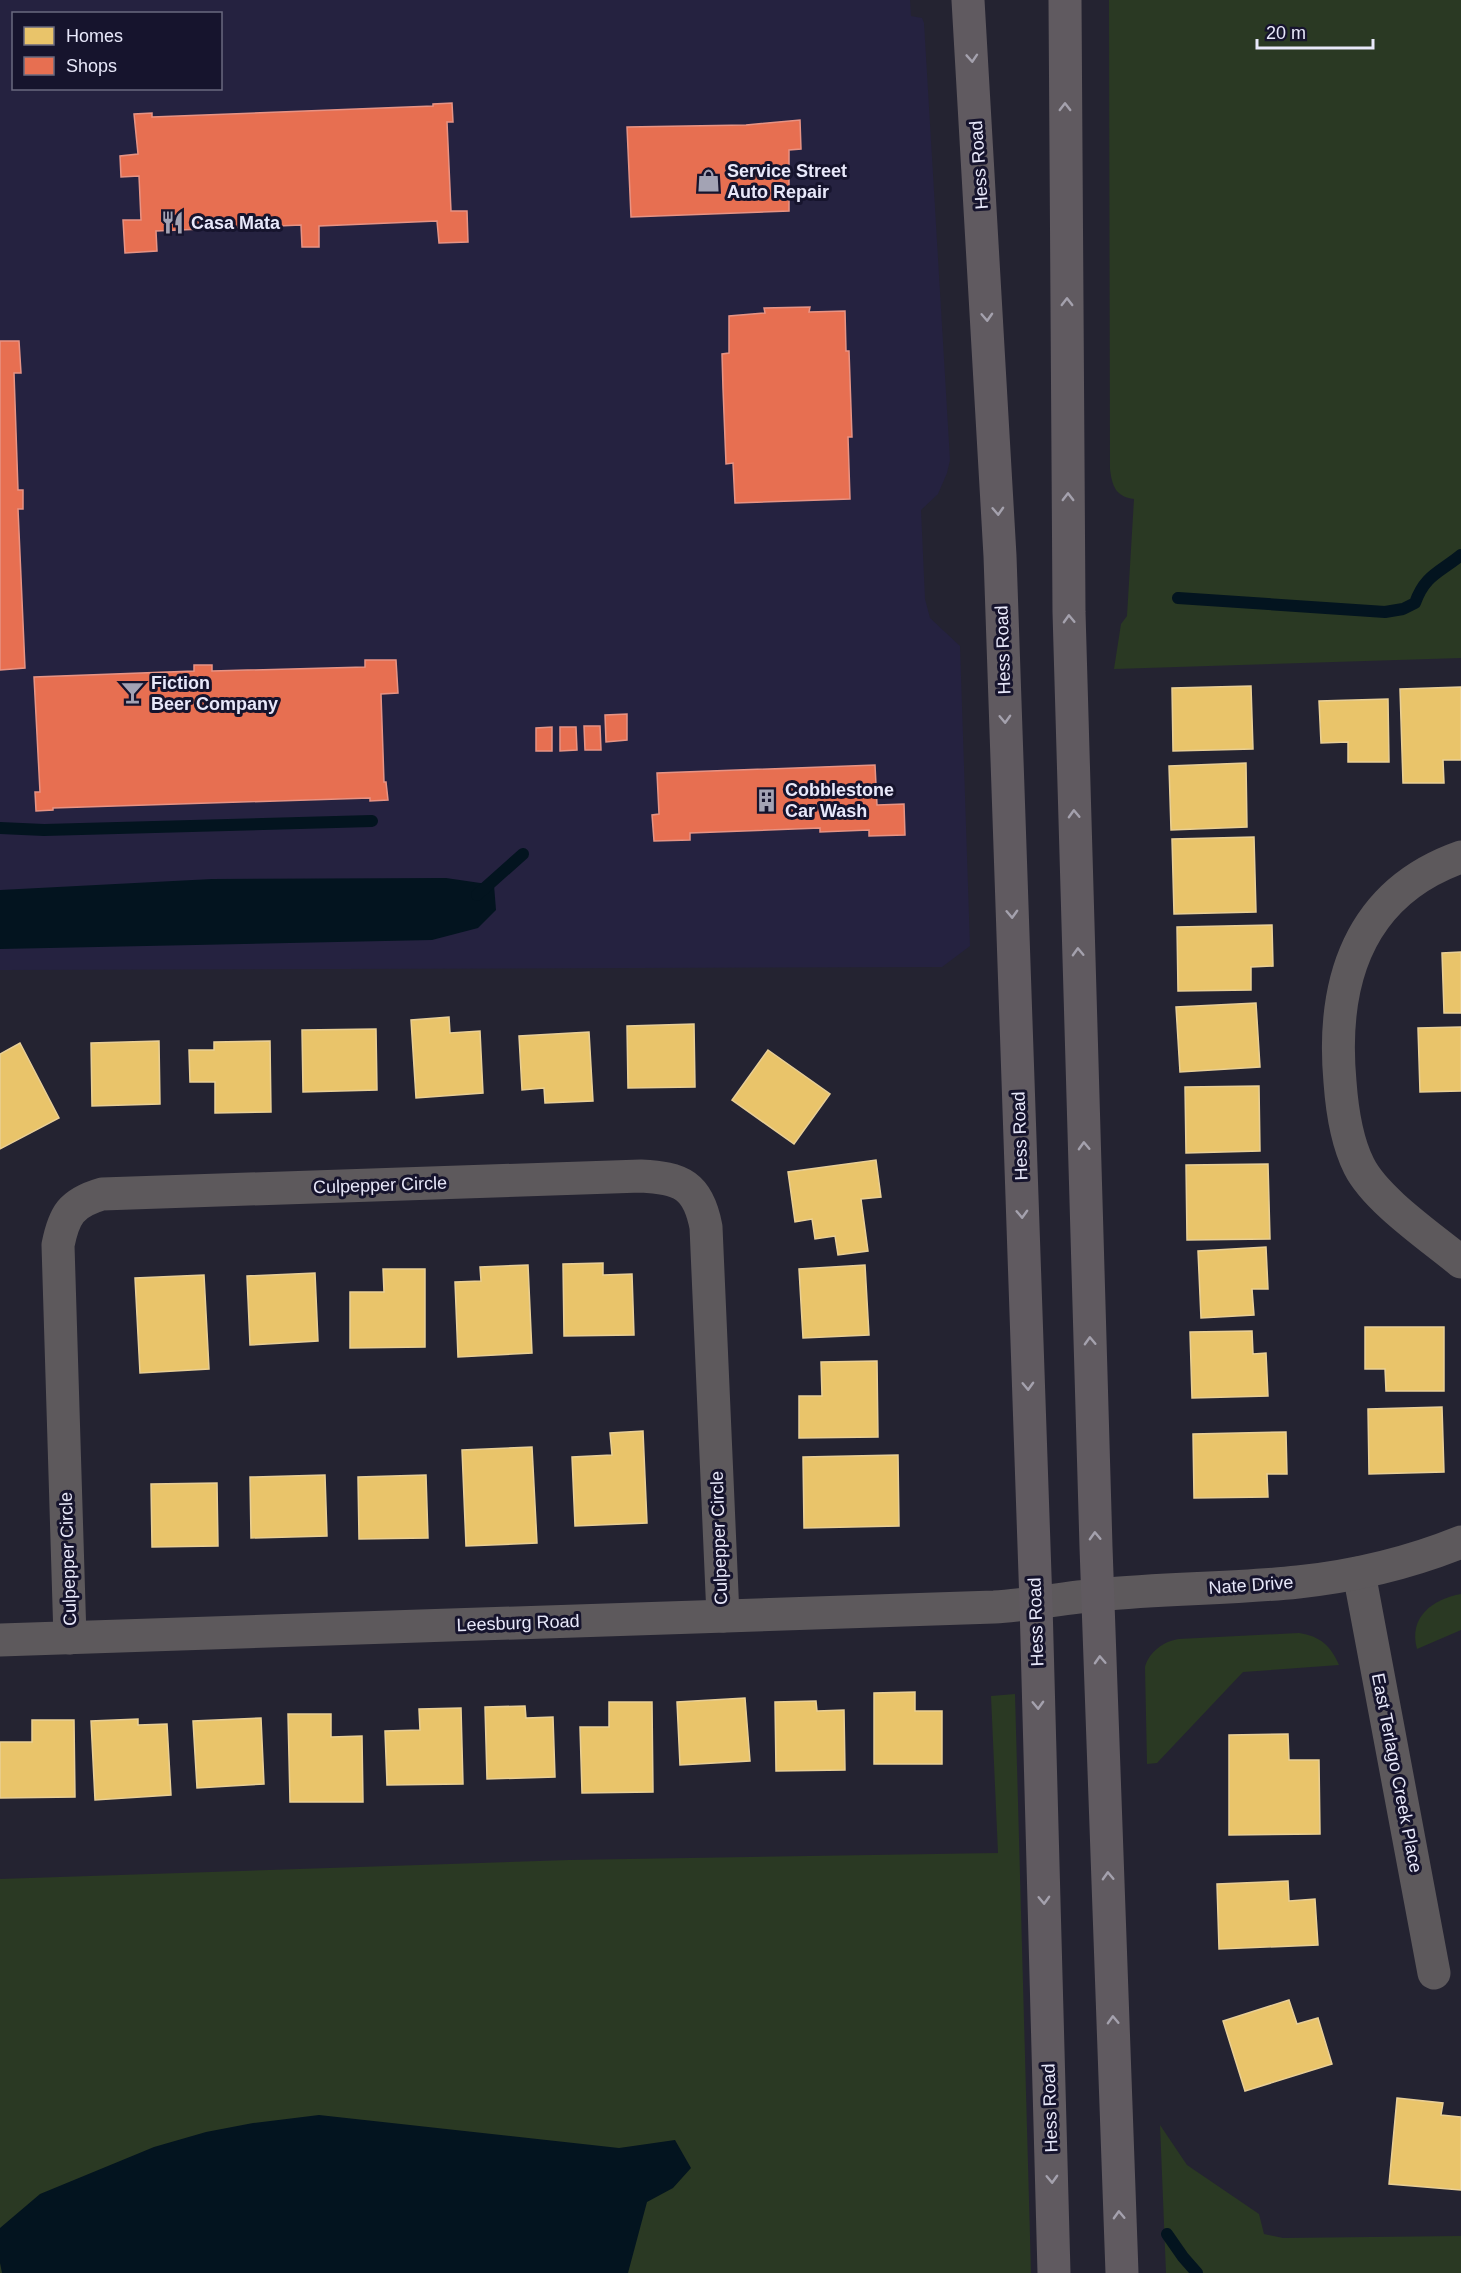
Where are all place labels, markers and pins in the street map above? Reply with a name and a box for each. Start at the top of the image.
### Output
place label: Service Street Auto Repair [727,161,847,202]
shop icon: Service Street Auto Repair [696,168,722,194]
restaurant icon: Casa Mata [160,210,186,236]
place label: Casa Mata [191,213,281,233]
place label: Fiction Beer Company [151,673,278,714]
bar icon: Fiction Beer Company [120,680,146,706]
place label: Cobblestone Car Wash [785,780,894,821]
building icon: Cobblestone Car Wash [754,787,780,813]

